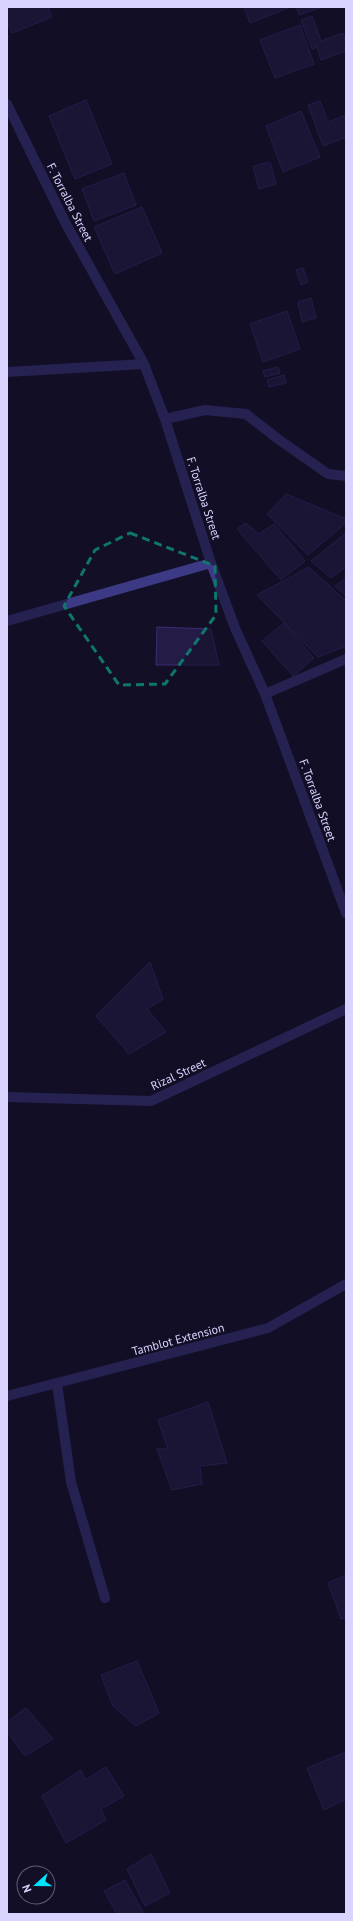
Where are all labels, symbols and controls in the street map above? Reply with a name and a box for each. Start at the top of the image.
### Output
street label: F. Torralba Street [44,160,96,244]
street label: F. Torralba Street [184,455,224,541]
street label: F. Torralba Street [296,757,340,843]
street label: Rizal Street [148,1055,208,1093]
street label: Tamblot Extension [130,1319,226,1359]
north arrow [16,1865,56,1905]
text: N [19,1883,34,1894]

